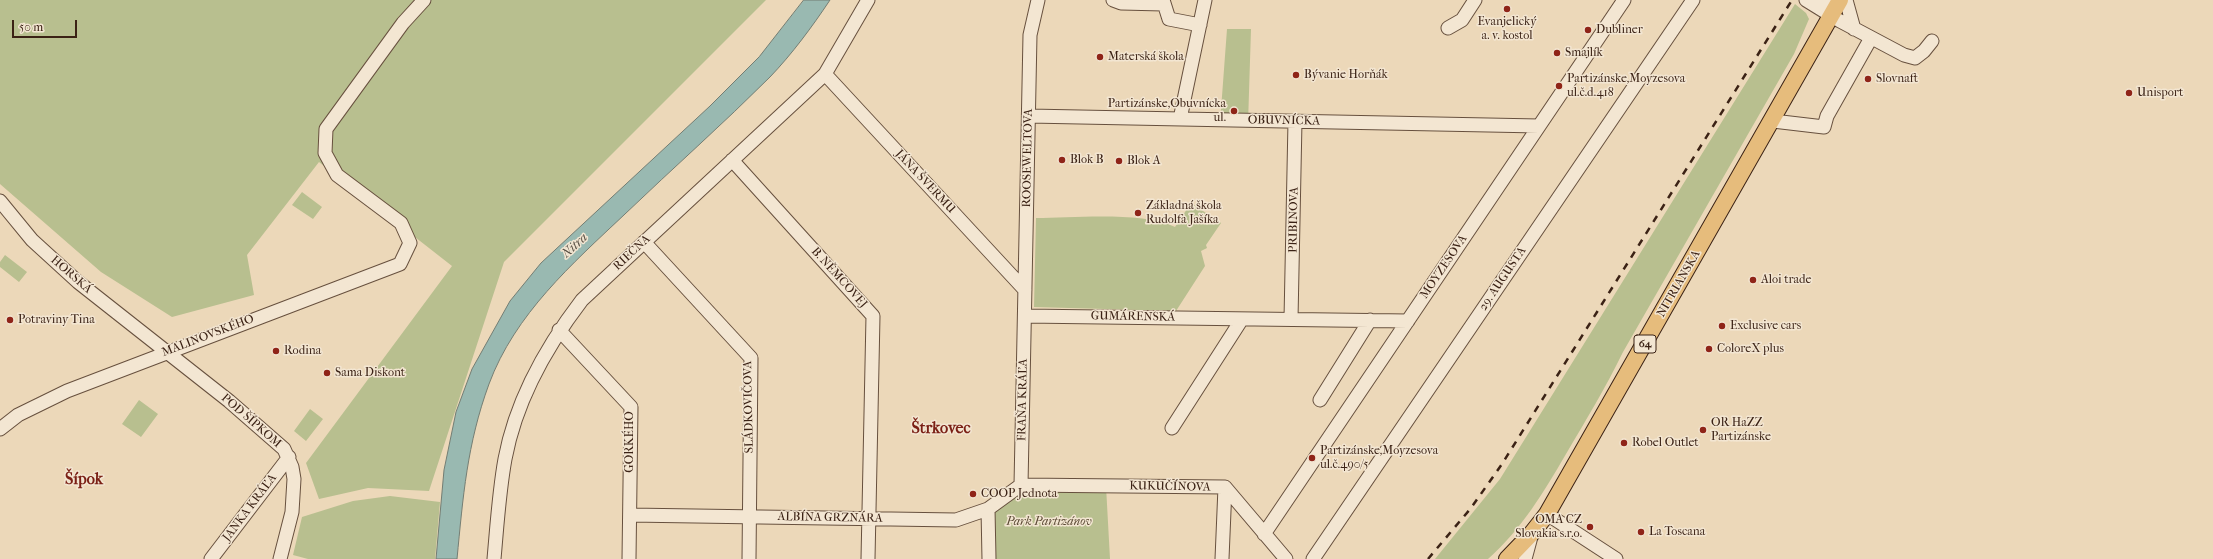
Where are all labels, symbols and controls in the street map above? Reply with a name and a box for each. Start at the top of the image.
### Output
marker: Evanjelický a. v. kostol [1502,4,1512,14]
scale bar [14,12,79,38]
place label: Evanjelický a. v. kostol [1477,15,1537,43]
text: 50 m [19,20,43,34]
place label: Dubliner [1596,23,1643,37]
marker: Dubliner [1583,25,1593,35]
place label: Smajlík [1565,46,1603,60]
marker: Smajlík [1552,48,1562,58]
place label: Materská škola [1108,50,1184,64]
marker: Materská škola [1095,52,1105,62]
place label: Bývanie Horňák [1304,68,1388,82]
marker: Bývanie Horňák [1291,70,1301,80]
place label: Partizánske,Moyzesova ul.č.d.418 [1567,72,1685,100]
place label: Slovnaft [1876,72,1918,86]
marker: Slovnaft [1863,74,1873,84]
marker: Partizánske,Moyzesova ul.č.d.418 [1554,81,1564,91]
place label: Unisport [2137,86,2183,100]
marker: Unisport [2124,88,2134,98]
place label: Partizánske,Obuvnícka ul. [1108,97,1226,125]
marker: Partizánske,Obuvnícka ul. [1229,106,1239,116]
street label: ROOSEWELTOVA [1020,108,1036,208]
street label: OBUVNÍCKA [1248,113,1320,129]
street label: JÁNA ŠVERMU [892,147,958,217]
place label: Blok B [1070,153,1104,167]
place label: Blok A [1127,154,1161,168]
marker: Blok B [1057,155,1067,165]
marker: Blok A [1114,156,1124,166]
street label: PRIBINOVA [1286,187,1302,253]
place label: Základná škola Rudolfa Jašíka [1146,199,1222,227]
marker: Základná škola Rudolfa Jašíka [1133,208,1143,218]
water label: Nitra [559,230,591,262]
street label: RIEČNA [610,232,654,274]
street label: MOYZESOVA [1417,232,1471,302]
street label: 29. AUGUSTA [1476,244,1530,314]
street label: B. NĚMCOVEJ [808,245,870,311]
street label: NITRIANSKA [1654,248,1704,320]
street label: HORSKÁ [47,253,95,297]
place label: Aloi trade [1761,273,1812,287]
marker: Aloi trade [1748,275,1758,285]
street label: GUMÁRENSKÁ [1091,309,1175,325]
street label: MALINOVSKÉHO [160,312,256,360]
place label: Potraviny Tina [18,313,95,327]
marker: Potraviny Tina [5,315,15,325]
place label: Exclusive cars [1730,319,1801,333]
marker: Exclusive cars [1717,321,1727,331]
road number: 64 [1634,335,1656,353]
place label: ColoreX plus [1717,342,1784,356]
place label: Rodina [284,344,321,358]
marker: ColoreX plus [1704,344,1714,354]
marker: Rodina [271,346,281,356]
street label: FRAŇA KRÁĽA [1015,359,1031,441]
street label: SLÁDKOVIČOVA [741,361,757,453]
place label: Sama Diskont [335,366,405,380]
marker: Sama Diskont [322,368,332,378]
street label: POD ŠÍPKOM [218,391,284,451]
street label: GORKÉHO [623,411,637,473]
place label: OR HaZZ Partizánske [1711,416,1771,444]
district label: Štrkovec [911,419,971,439]
marker: OR HaZZ Partizánske [1698,425,1708,435]
place label: Robel Outlet [1632,436,1699,450]
marker: Robel Outlet [1619,438,1629,448]
place label: Partizánske,Moyzesova ul.č.490/5 [1320,444,1438,472]
marker: Partizánske,Moyzesova ul.č.490/5 [1307,453,1317,463]
district label: Šípok [65,470,103,490]
street label: JANKA KRÁĽA [220,471,280,545]
street label: KUKUČÍNOVA [1129,479,1211,495]
place label: COOP Jednota [981,487,1057,501]
marker: COOP Jednota [968,489,978,499]
street label: ALBÍNA GRZNÁRA [777,510,883,526]
place label: OMA CZ Slovakia s.r.o. [1515,513,1582,541]
park label: Park Partizánov [1006,515,1092,529]
marker: OMA CZ Slovakia s.r.o. [1585,522,1595,532]
place label: La Toscana [1649,525,1705,539]
marker: La Toscana [1636,527,1646,537]

